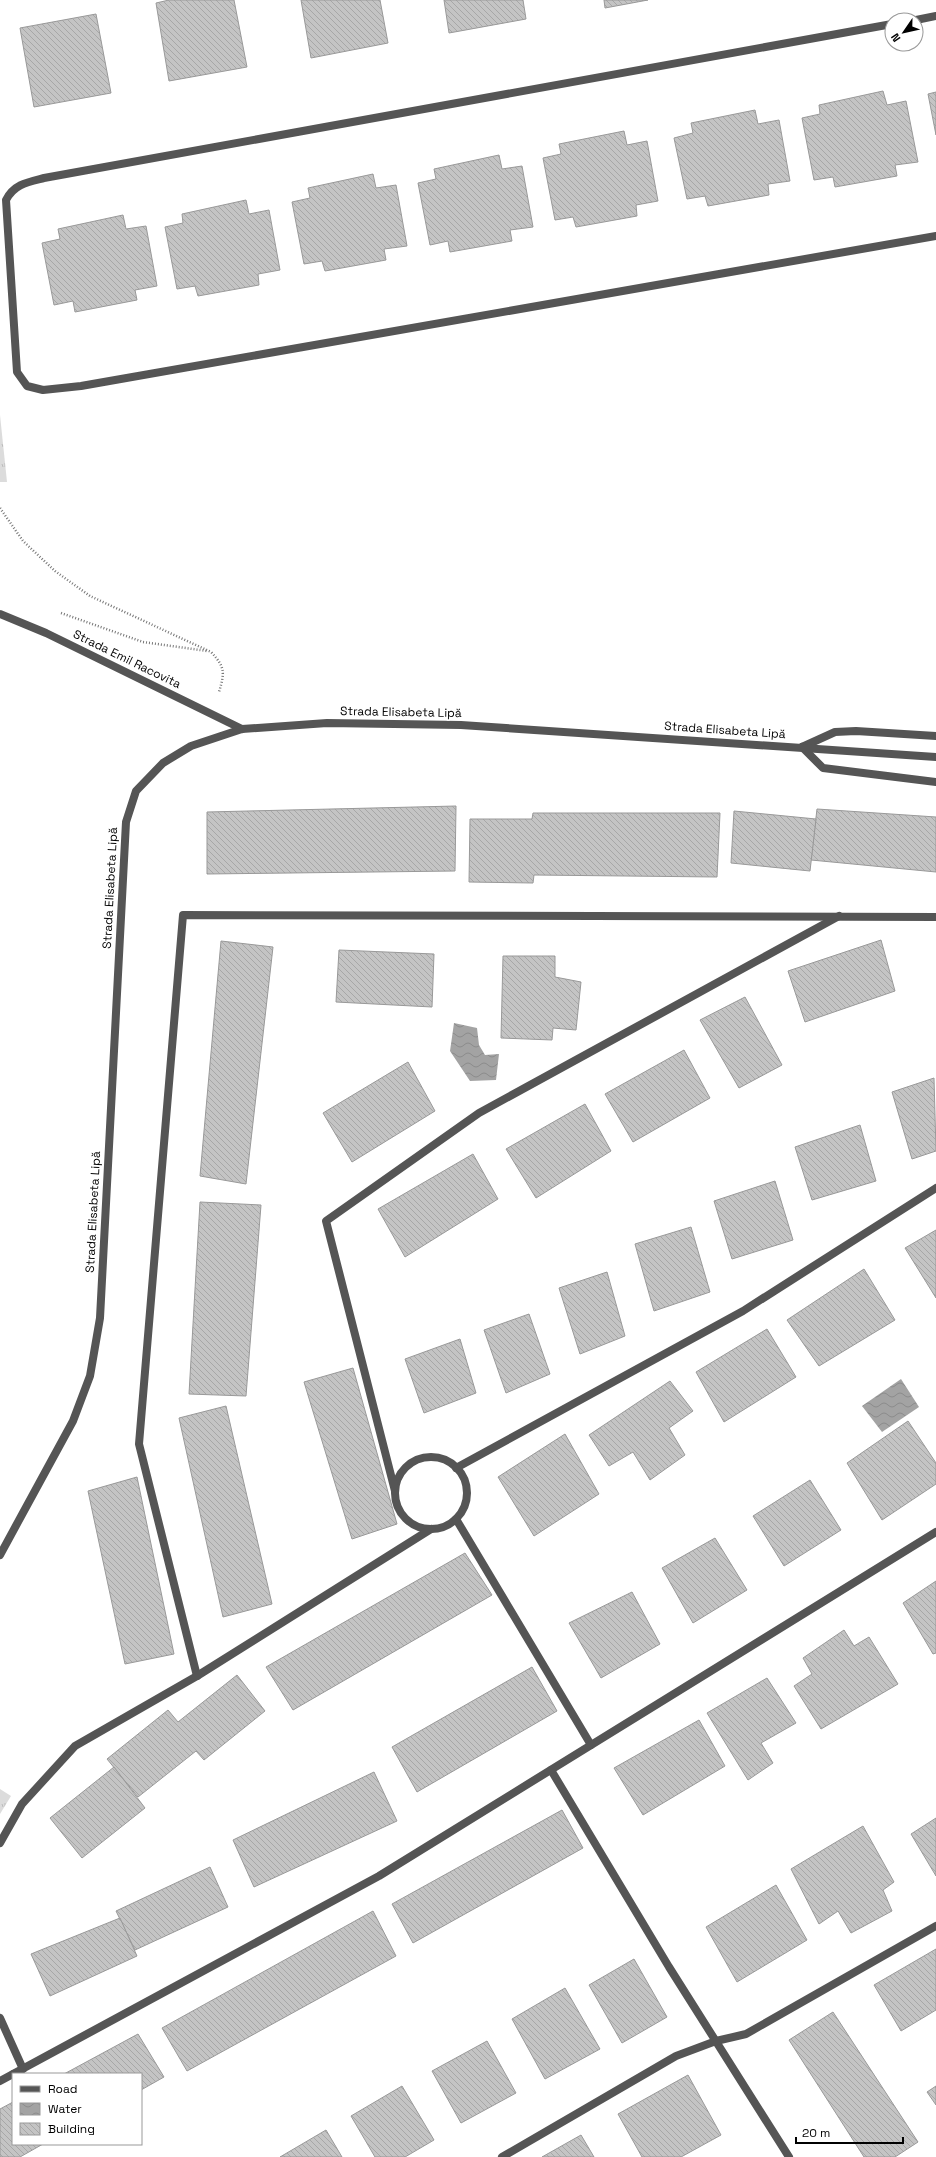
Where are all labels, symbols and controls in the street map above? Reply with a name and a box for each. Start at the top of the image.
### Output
north arrow [884,12,924,52]
text: N [888,31,904,45]
street label: Strada Emil Racovita [70,626,184,692]
street label: Strada Elisabeta Lipă [340,703,462,721]
street label: Strada Elisabeta Lipă [664,718,786,742]
street label: Strada Elisabeta Lipă [99,827,121,949]
street label: Strada Elisabeta Lipă [82,1151,104,1273]
legend [12,2073,142,2145]
text: Road [48,2081,77,2097]
text: Water [48,2101,82,2117]
scale bar [796,2119,903,2145]
text: Building [48,2121,95,2137]
text: 20 m [802,2125,830,2141]

